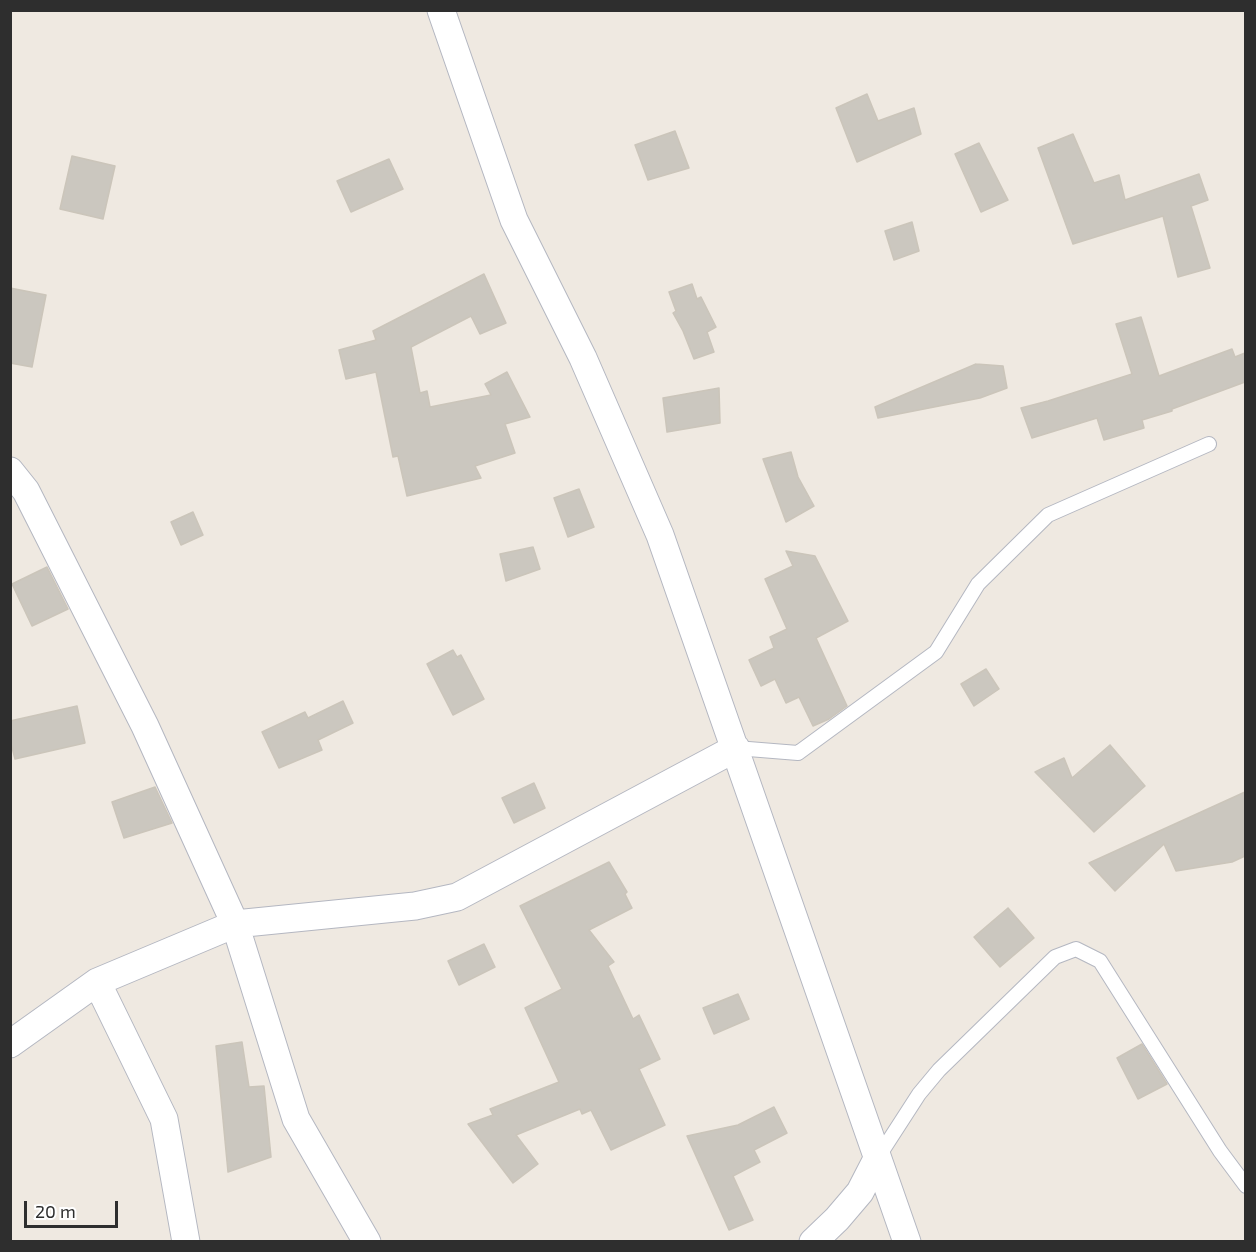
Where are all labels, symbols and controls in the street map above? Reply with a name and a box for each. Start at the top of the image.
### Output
scale bar [27,1189,122,1227]
text: 20 m [35,1200,76,1222]

